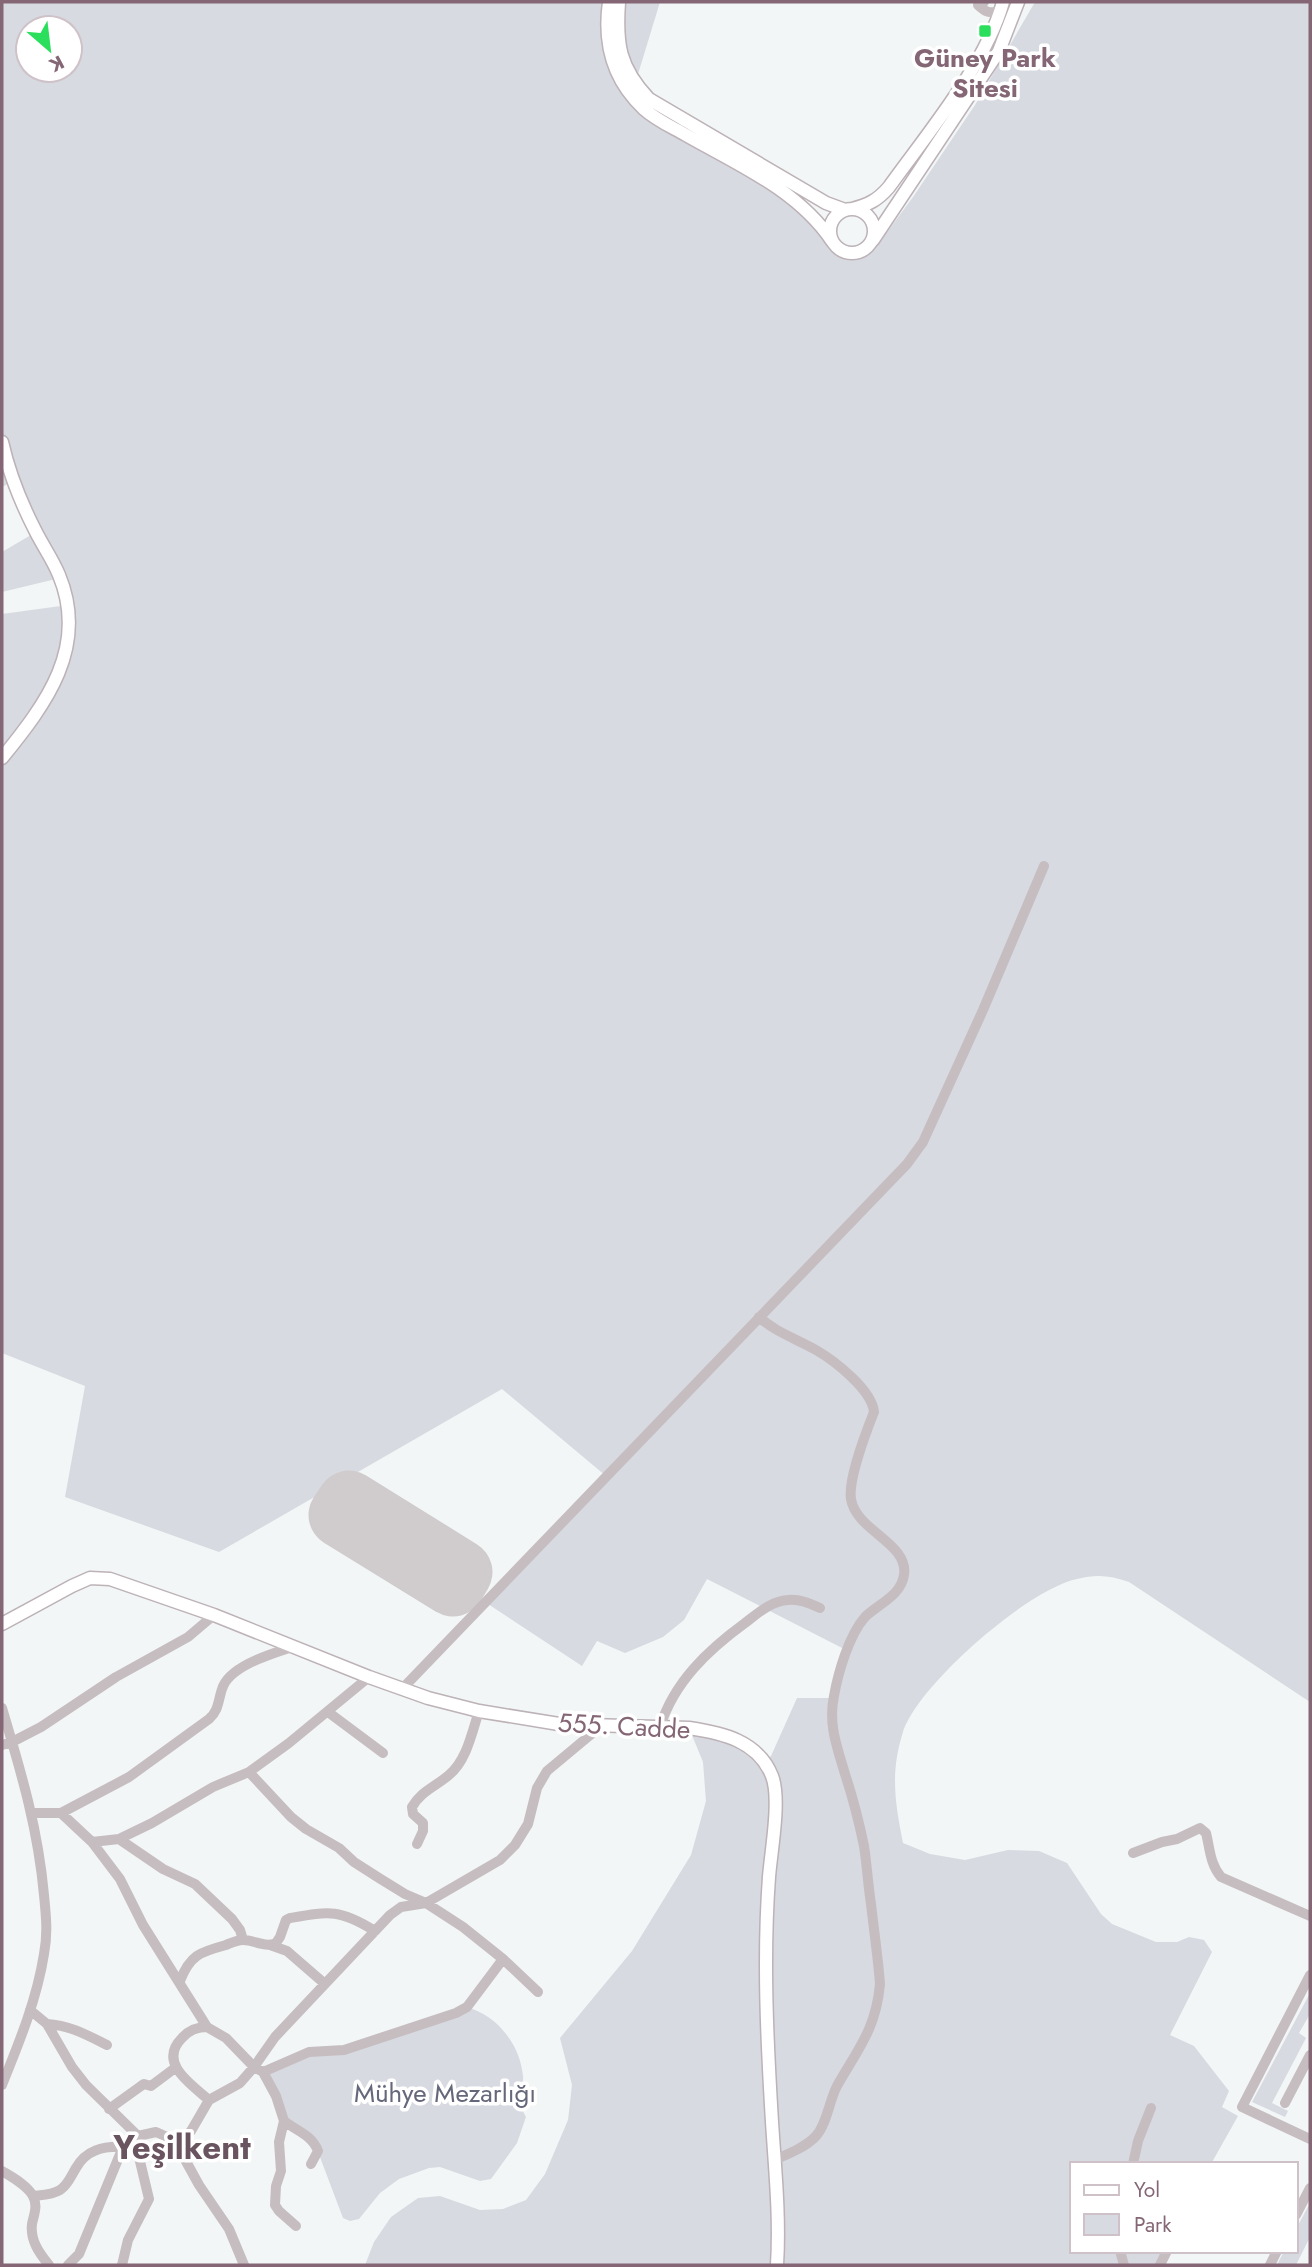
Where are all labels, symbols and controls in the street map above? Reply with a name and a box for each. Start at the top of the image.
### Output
north arrow [14,14,84,84]
marker: Güney Park Sitesi [977,23,993,39]
place label: Güney Park Sitesi [914,39,1056,107]
text: K [44,49,69,79]
street label: 555. Cadde [557,1704,691,1748]
park label: Mühye Mezarlığı [354,2074,536,2112]
district label: Yeşilkent [112,2124,251,2171]
legend [1070,2162,1298,2253]
text: Yol [1134,2175,1160,2205]
text: Park [1134,2210,1172,2240]

